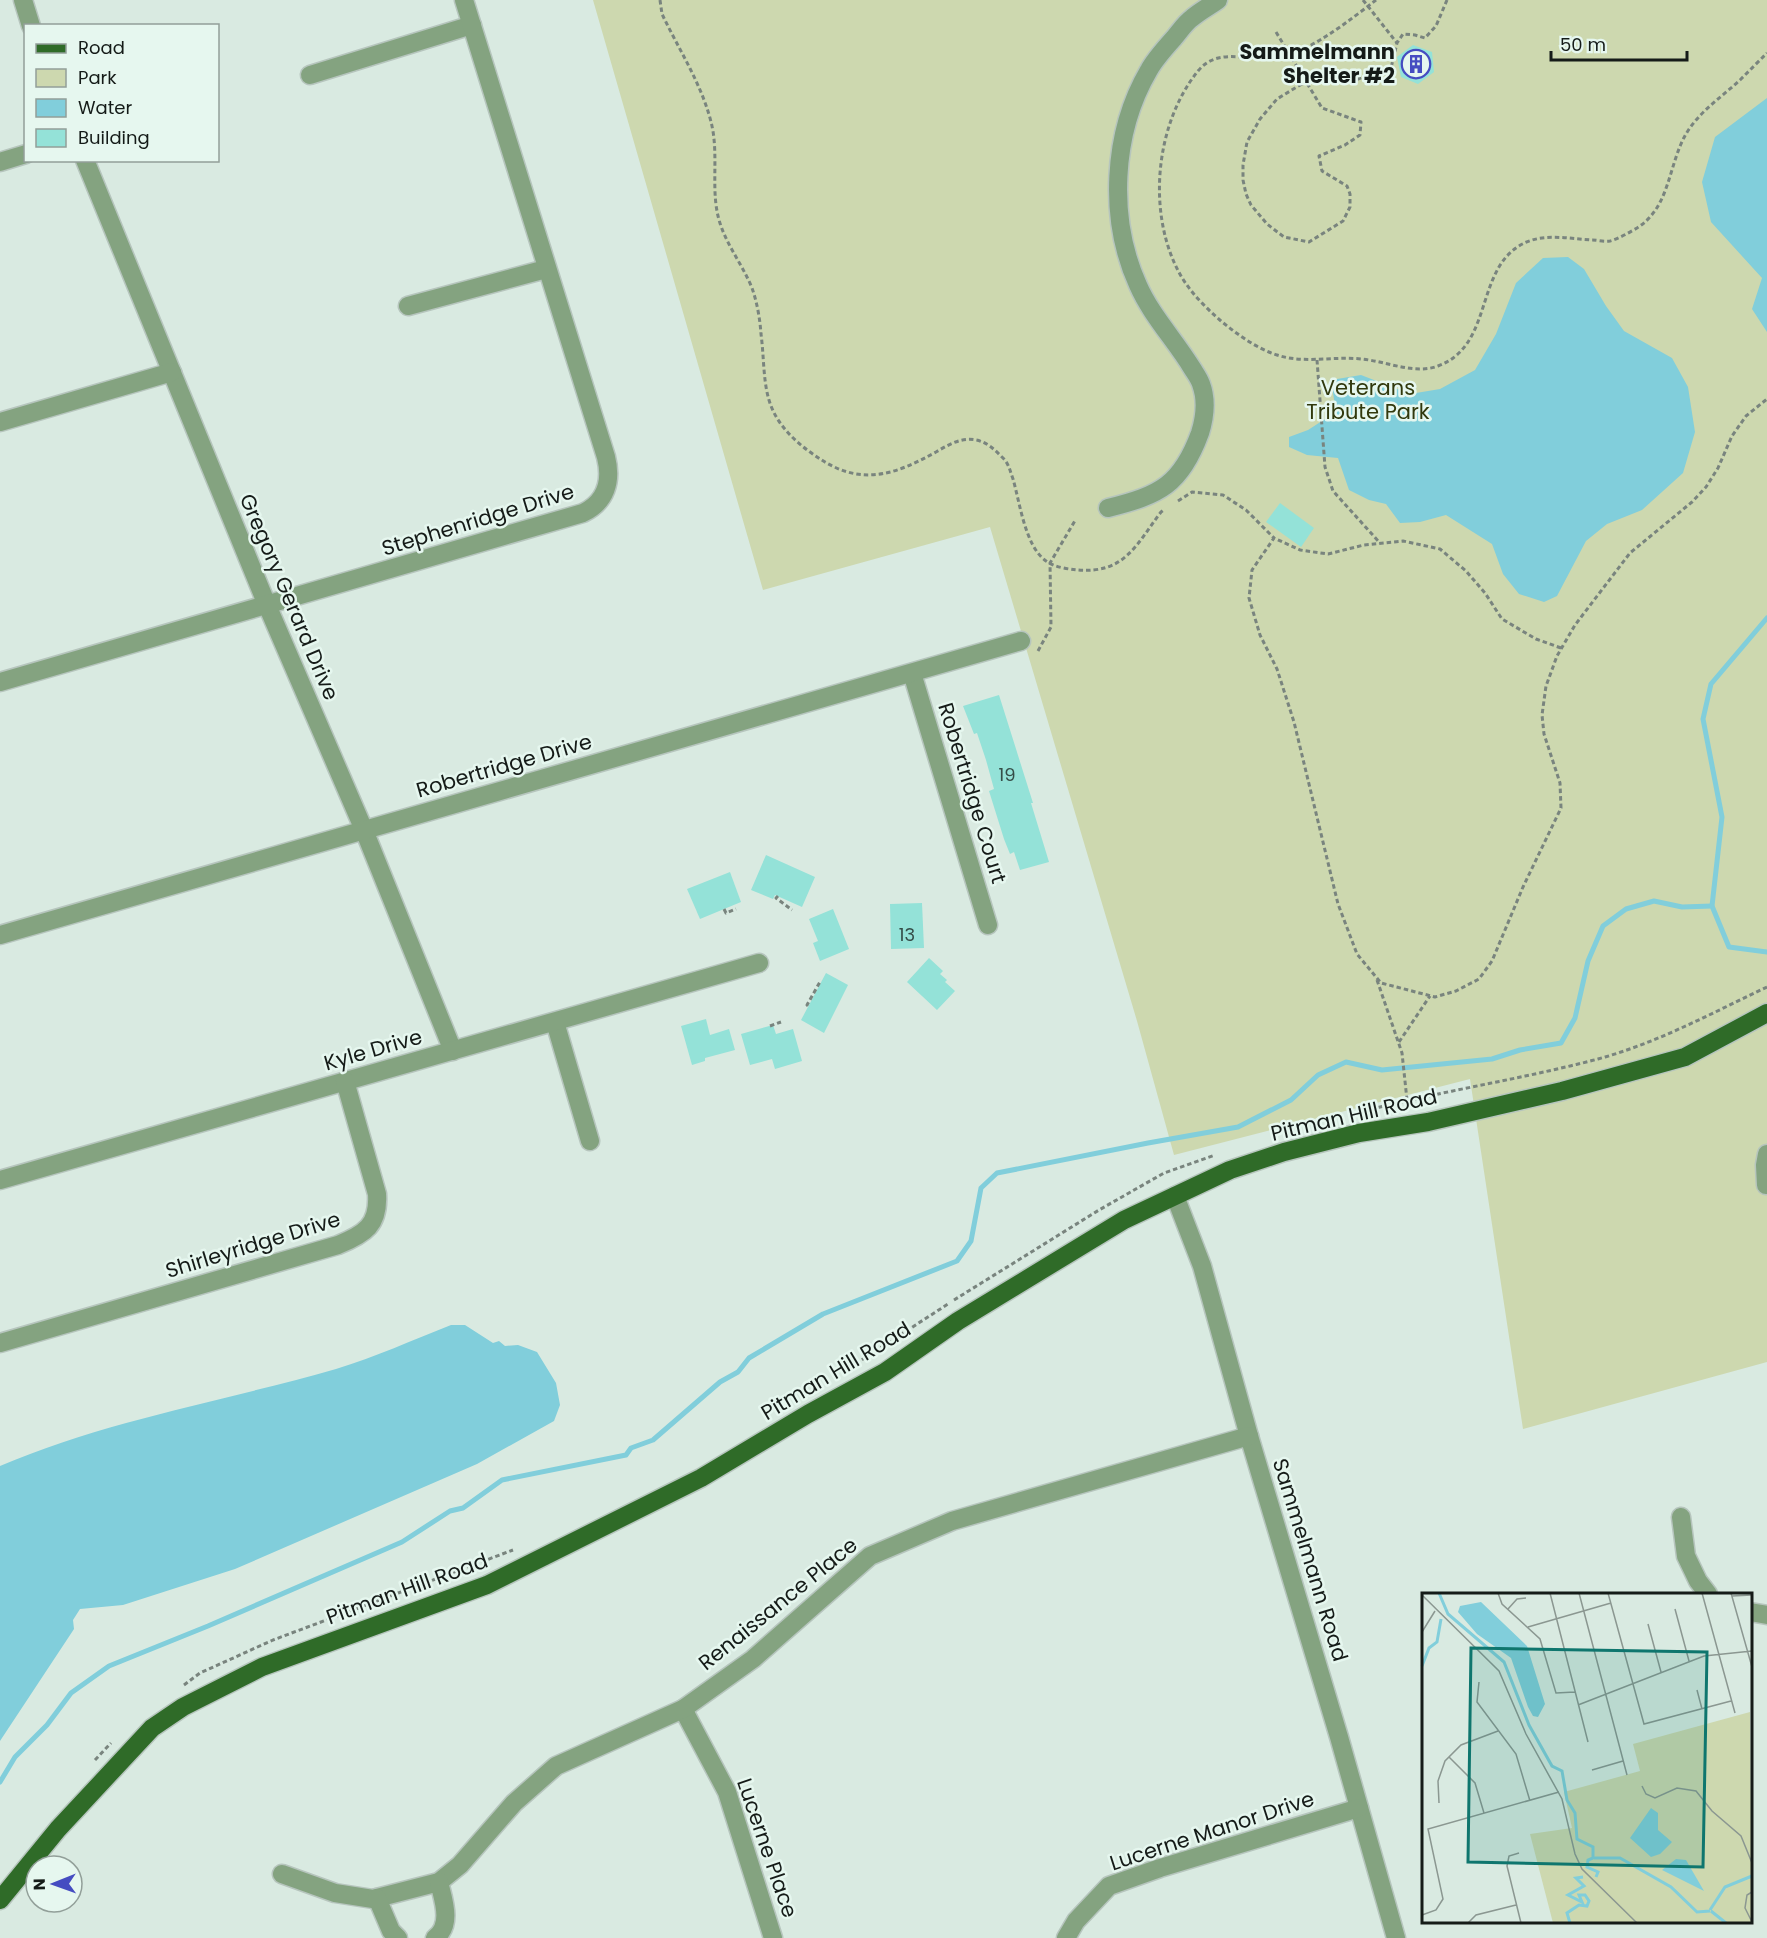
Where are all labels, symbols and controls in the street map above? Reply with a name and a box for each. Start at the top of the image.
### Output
legend [24,24,219,162]
scale bar [1551,24,1688,62]
text: 50 m [1560,32,1606,57]
text: Road [78,35,125,60]
place label: Sammelmann Shelter #2 [1239,37,1395,90]
building icon: Sammelmann Shelter #2 [1400,48,1432,80]
text: Park [78,65,117,90]
text: Water [78,95,132,120]
text: Building [78,125,150,150]
park label: Veterans Tribute Park [1306,373,1430,426]
street label: Stephenridge Drive [378,476,578,563]
street label: Gregory Gerard Drive [233,489,346,705]
street label: Robertridge Court [931,699,1014,887]
street label: Robertridge Drive [413,727,595,804]
house number: 19 [998,762,1016,787]
house number: 13 [899,922,915,947]
street label: Kyle Drive [320,1022,425,1077]
street label: Pitman Hill Road [1268,1081,1440,1148]
street label: Shirleyridge Drive [162,1204,344,1285]
street label: Pitman Hill Road [755,1314,916,1427]
street label: Sammelmann Road [1266,1455,1355,1665]
street label: Renaissance Place [692,1530,863,1677]
street label: Pitman Hill Road [322,1546,492,1631]
inset map [1422,1593,1752,1923]
street label: Lucerne Place [730,1774,805,1921]
street label: Lucerne Manor Drive [1106,1784,1318,1877]
north arrow [24,1854,84,1914]
text: N [28,1878,51,1890]

